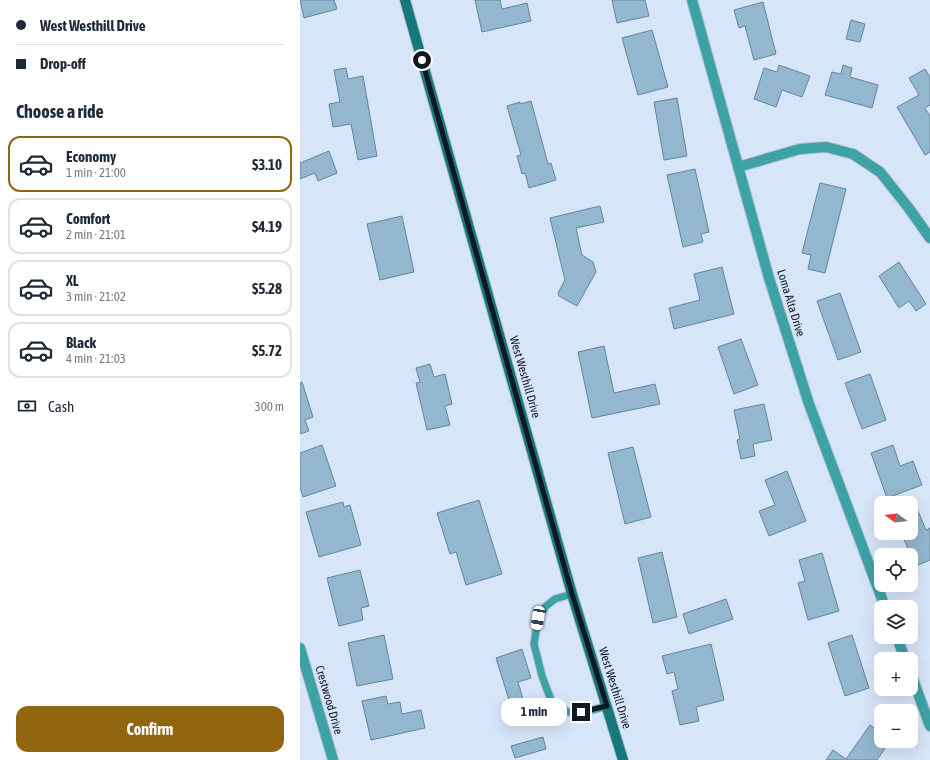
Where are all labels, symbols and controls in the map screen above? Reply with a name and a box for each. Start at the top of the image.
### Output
text: West Westhill Drive [40,17,146,34]
route start [413,51,431,69]
text: Drop-off [40,55,86,72]
text: Choose a ride [16,101,104,122]
icon: car [18,146,54,182]
text: Economy [66,148,116,165]
text: $3.10 [252,156,282,173]
text: 1 min · 21:00 [66,165,126,180]
icon: car [18,208,54,244]
text: Comfort [66,210,110,227]
text: $4.19 [252,218,282,235]
text: 2 min · 21:01 [66,227,126,242]
street label: Loma Alta Drive [774,268,808,338]
icon: car [18,270,54,306]
text: XL [66,272,79,289]
text: $5.28 [252,280,282,297]
text: 3 min · 21:02 [66,289,126,304]
icon: car [18,332,54,368]
text: Black [66,334,96,351]
street label: West Westhill Drive [507,334,543,420]
text: $5.72 [252,342,282,359]
text: 4 min · 21:03 [66,351,126,366]
icon: cash [16,395,38,417]
text: Cash [48,398,74,415]
text: 300 m [255,399,284,414]
north arrow [874,496,918,540]
map controls [874,496,918,748]
button: locate [874,548,918,592]
button: layers [874,600,918,644]
car [530,605,546,631]
street label: West Westhill Drive [596,646,634,730]
button: + [874,652,918,696]
street label: Crestwood Drive [312,664,346,736]
callout: 1 min [501,698,567,726]
route end [572,703,590,721]
text: 1 min [521,704,547,719]
button: − [874,704,918,748]
button: Confirm [16,706,284,752]

